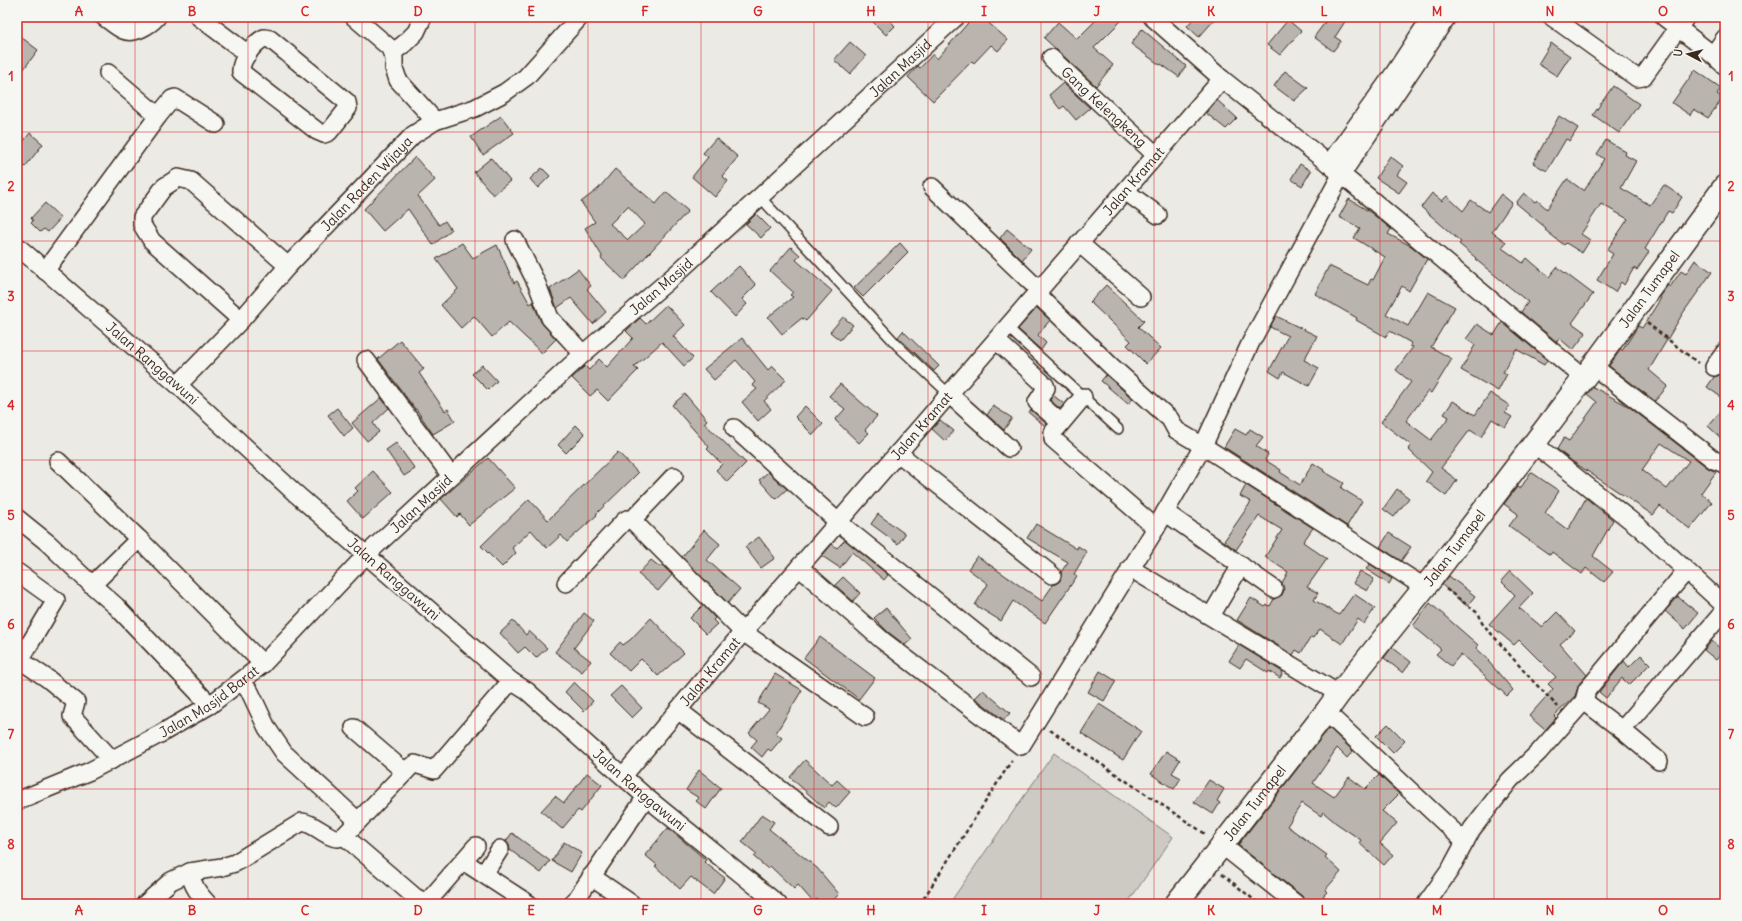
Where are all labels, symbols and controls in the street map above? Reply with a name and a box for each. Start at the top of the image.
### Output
text: A [75,3,84,20]
text: B [188,3,197,20]
text: C [301,3,310,20]
text: D [413,3,423,20]
text: E [527,3,535,20]
text: F [641,3,649,20]
text: G [753,3,763,20]
text: H [866,3,876,20]
text: I [981,3,987,20]
text: J [1094,3,1101,20]
text: K [1207,3,1216,20]
text: L [1320,3,1328,20]
text: M [1432,3,1442,20]
text: N [1546,3,1554,20]
text: O [1658,3,1668,20]
north arrow [1668,34,1708,74]
street label: Jalan Masjid [866,35,935,101]
text: U [1671,48,1685,57]
street label: Gang Kelengkeng [1057,63,1151,151]
text: 1 [8,68,14,85]
text: 1 [1728,68,1734,85]
street label: Jalan Raden Wijaya [317,132,416,235]
street label: Jalan Kramat [1099,143,1168,219]
text: 2 [7,178,15,195]
text: 2 [1727,178,1735,195]
street label: Jalan Tumapel [1615,247,1684,331]
street label: Jalan Masjid [626,254,697,319]
text: 3 [7,288,15,305]
text: 3 [1727,288,1735,305]
street label: Jalan Ranggawuni [102,318,202,408]
street label: Jalan Kramat [887,388,956,464]
text: 4 [7,397,15,414]
text: 4 [1727,397,1735,414]
street label: Jalan Masjid [386,471,456,537]
street label: Jalan Tumapel [1420,506,1489,590]
text: 5 [7,507,15,524]
text: 5 [1727,507,1735,524]
street label: Jalan Ranggawuni [344,534,444,624]
text: 6 [7,616,15,633]
text: 6 [1727,616,1735,633]
street label: Jalan Kramat [676,633,744,710]
street label: Jalan Masjid Barat [156,661,263,741]
text: 7 [8,726,15,743]
text: 7 [1728,726,1735,743]
street label: Jalan Ranggawuni [589,745,690,835]
street label: Jalan Tumapel [1220,762,1290,845]
text: 8 [7,836,15,853]
text: 8 [1727,836,1735,853]
text: A [75,902,84,919]
text: B [188,902,197,919]
text: C [301,902,310,919]
text: D [413,902,423,919]
text: E [527,902,535,919]
text: F [641,902,649,919]
text: G [753,902,763,919]
text: H [866,902,876,919]
text: I [981,902,987,919]
text: J [1094,902,1101,919]
text: K [1207,902,1216,919]
text: L [1320,902,1328,919]
text: M [1432,902,1442,919]
text: N [1546,902,1554,919]
text: O [1658,902,1668,919]

